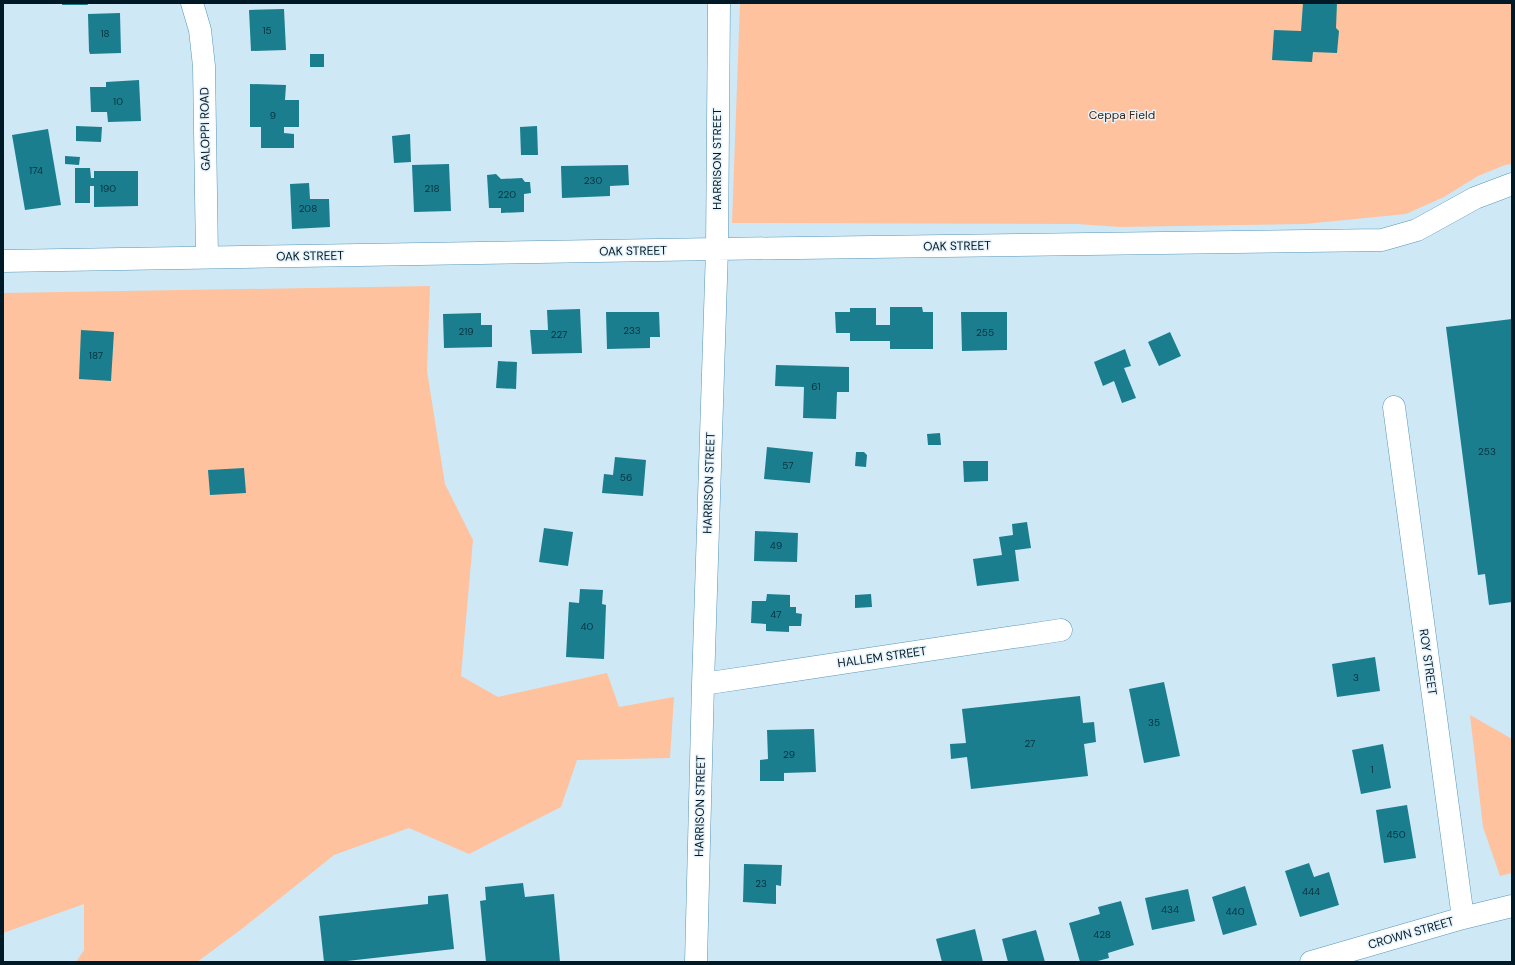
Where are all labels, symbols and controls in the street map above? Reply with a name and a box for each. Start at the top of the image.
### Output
house number: 15 [262,24,272,37]
house number: 18 [100,27,110,40]
street label: GALOPPI ROAD [196,87,214,171]
house number: 10 [113,95,123,108]
park label: Ceppa Field [1089,107,1155,123]
street label: HARRISON STREET [709,108,725,210]
house number: 9 [270,109,276,122]
house number: 174 [29,164,43,177]
house number: 230 [584,174,602,187]
house number: 190 [100,182,116,195]
house number: 218 [425,182,439,195]
house number: 220 [498,188,516,201]
house number: 208 [299,202,317,215]
street label: OAK STREET [923,237,991,255]
street label: OAK STREET [599,242,667,260]
street label: OAK STREET [276,247,344,265]
house number: 233 [623,324,641,337]
house number: 219 [458,325,474,338]
house number: 255 [976,326,994,339]
house number: 227 [551,328,567,341]
house number: 187 [89,349,103,362]
house number: 61 [811,380,821,393]
street label: HARRISON STREET [699,432,719,534]
house number: 253 [1478,445,1496,458]
house number: 57 [782,459,794,472]
house number: 56 [620,471,632,484]
house number: 49 [770,539,782,552]
house number: 47 [770,608,782,621]
house number: 40 [581,620,594,633]
street label: ROY STREET [1415,628,1441,696]
street label: HALLEM STREET [836,643,928,671]
house number: 3 [1353,671,1359,684]
house number: 35 [1148,716,1160,729]
house number: 27 [1025,737,1035,750]
house number: 29 [783,748,795,761]
street label: HARRISON STREET [691,755,709,857]
house number: 1 [1370,763,1374,776]
house number: 450 [1386,828,1406,841]
house number: 23 [755,877,767,890]
house number: 444 [1302,885,1320,898]
house number: 434 [1161,903,1179,916]
house number: 440 [1226,905,1245,918]
street label: CROWN STREET [1366,913,1456,953]
house number: 428 [1093,928,1111,941]

